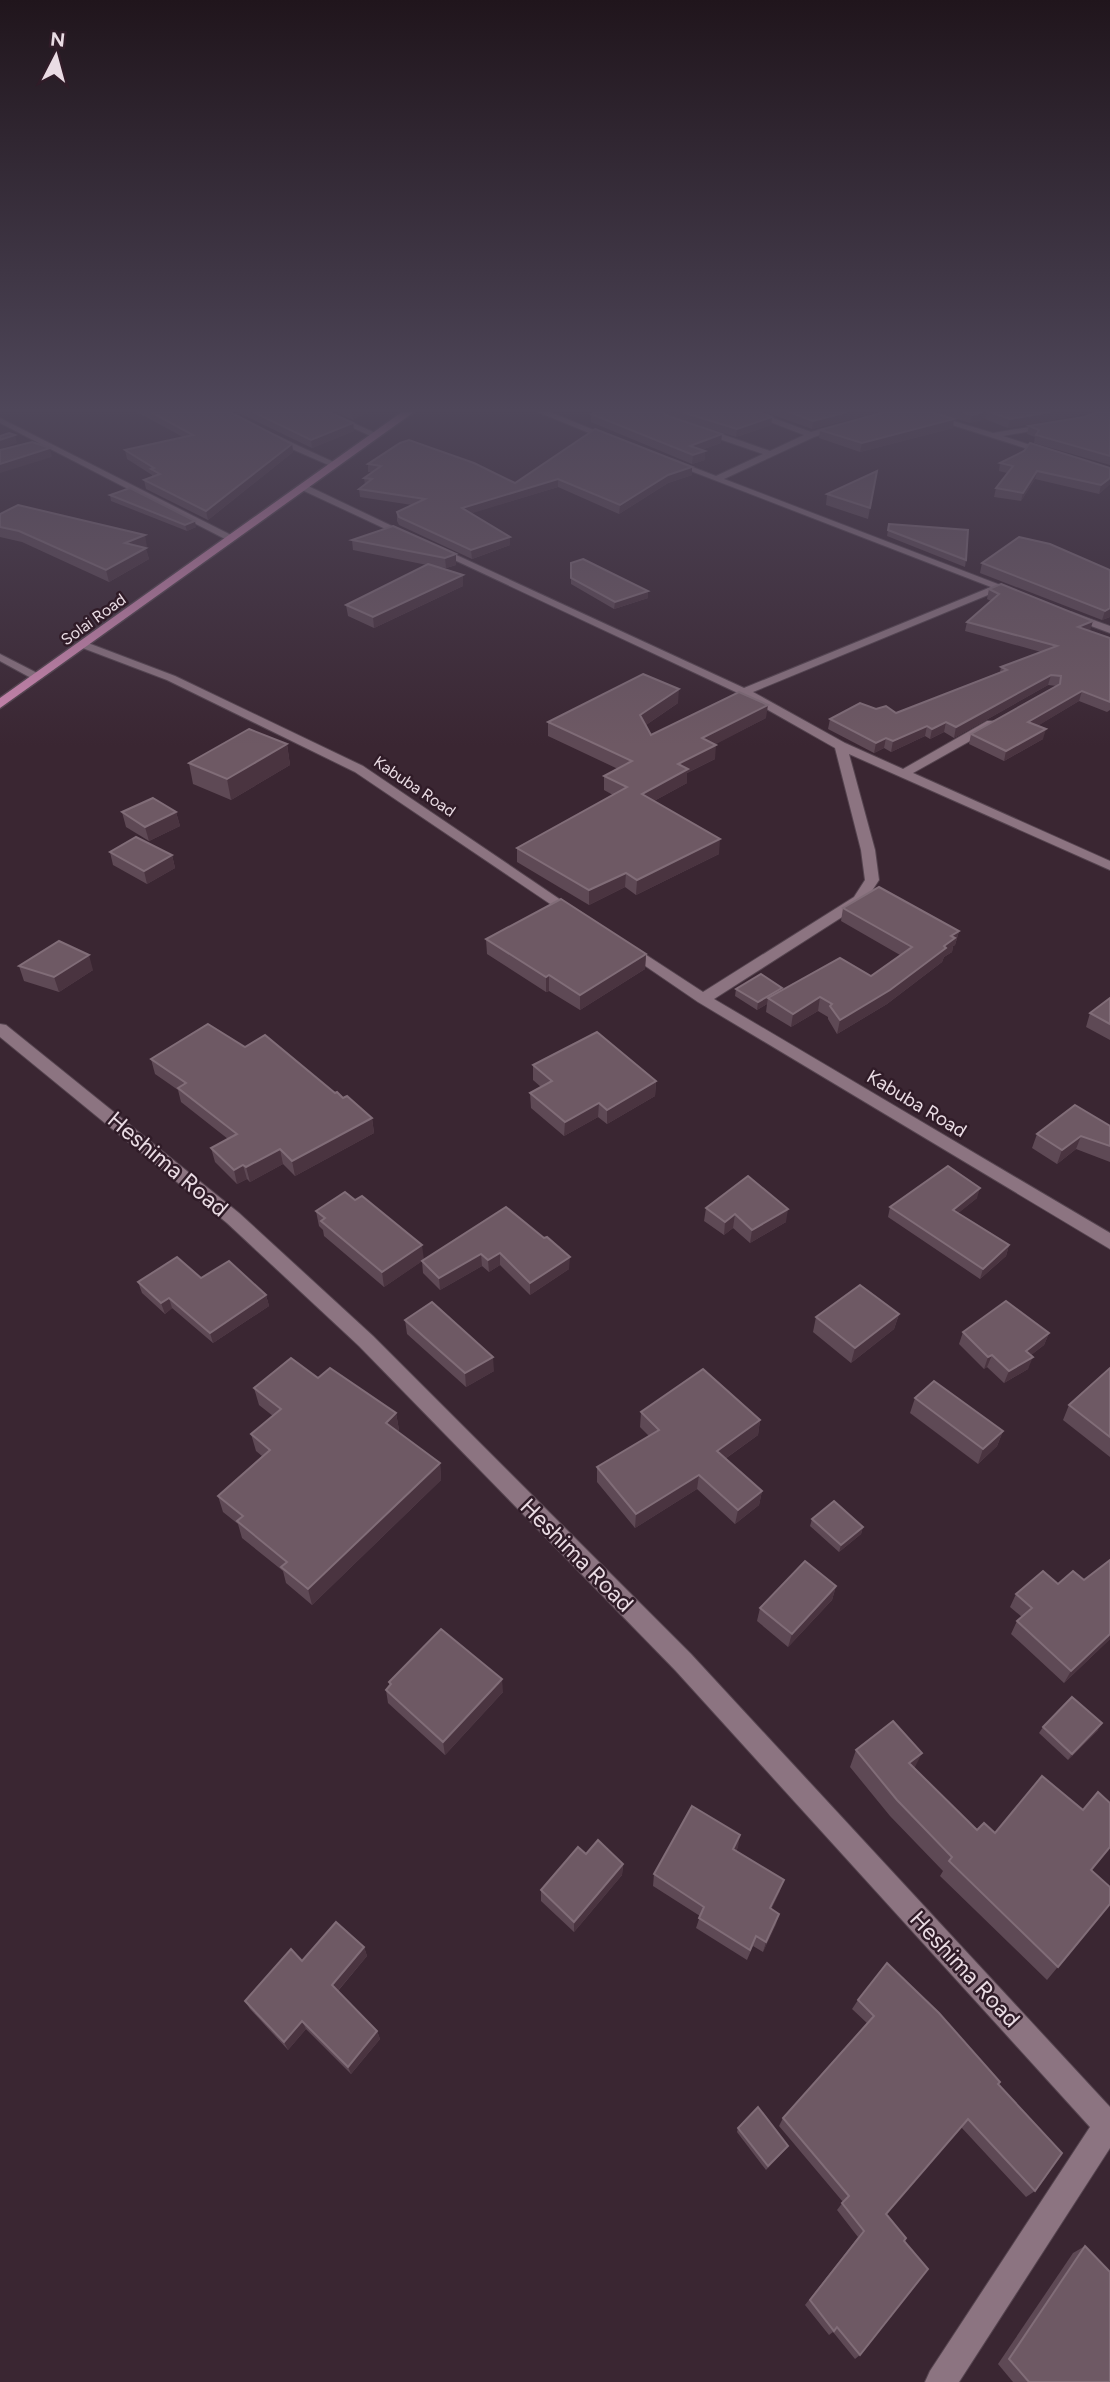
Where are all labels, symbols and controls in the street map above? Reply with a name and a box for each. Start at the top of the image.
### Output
north arrow [21,21,91,91]
text: N [49,27,66,52]
street label: Solai Road [57,590,129,649]
street label: Kabuba Road [370,752,459,821]
street label: Kabuba Road [863,1065,971,1142]
street label: Heshima Road [102,1105,234,1223]
street label: Heshima Road [515,1493,639,1617]
street label: Heshima Road [904,1905,1026,2033]

